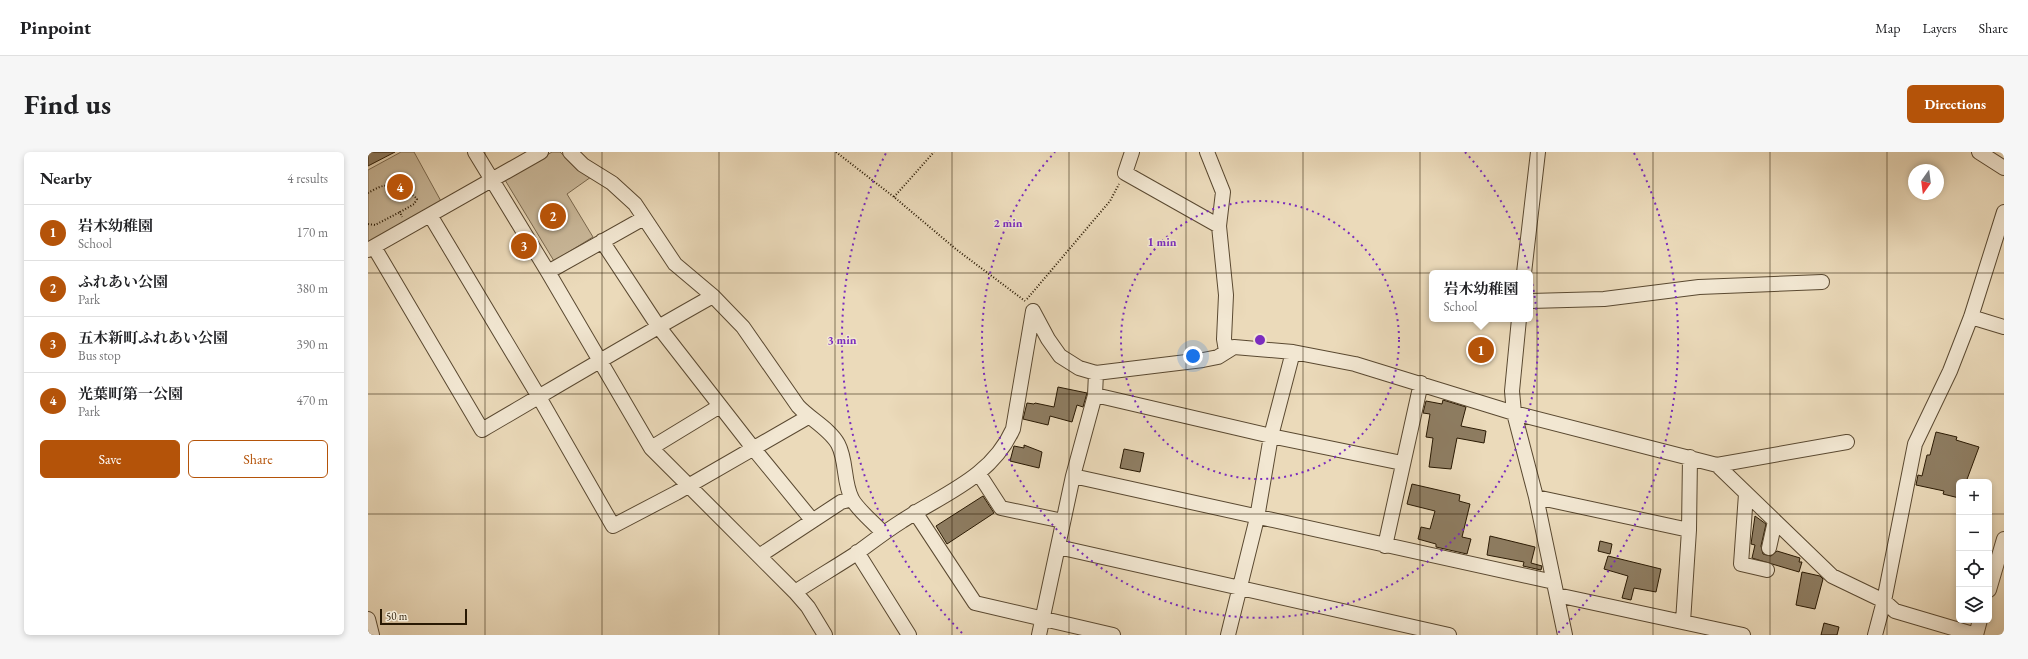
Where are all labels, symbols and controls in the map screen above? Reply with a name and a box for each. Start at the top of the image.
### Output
text: Pinpoint [20,15,91,40]
text: Map [1875,19,1900,37]
text: Layers [1922,19,1957,37]
text: Share [1979,19,2008,37]
button: Directions [1907,85,2004,123]
text: Find us [24,86,111,122]
north arrow [1908,164,1944,200]
text: Nearby [40,167,92,189]
text: 4 results [287,170,328,187]
pin: 4 [387,172,413,202]
pin: 2 [540,201,566,231]
text: 2 min [993,215,1023,231]
text: 岩木幼稚園 [78,216,153,235]
text: 1 [50,224,56,241]
text: 170 m [297,224,328,241]
pin: 3 [511,231,537,261]
text: 1 min [1147,234,1177,250]
text: School [78,235,112,252]
popup [1429,270,1533,322]
text: ふれあい公園 [78,272,168,291]
text: 岩木幼稚園 [1443,279,1519,298]
text: 2 [50,280,56,297]
text: 380 m [297,280,328,297]
text: Park [78,291,100,308]
text: School [1443,298,1477,315]
text: 五木新町ふれあい公園 [78,328,228,347]
text: 3 min [827,332,857,348]
centre of rings [1253,333,1267,347]
pin: 1 [1468,335,1494,365]
text: 3 [50,336,56,353]
text: 390 m [297,336,328,353]
your location [1183,346,1203,366]
text: Bus stop [78,347,121,364]
text: 光葉町第一公園 [78,384,183,403]
text: 4 [50,392,56,409]
text: 470 m [297,392,328,409]
text: Park [78,403,100,420]
button: Save [40,440,180,478]
button: Share [188,440,328,478]
map controls [1956,479,1992,623]
button: + [1956,479,1992,515]
button: − [1956,515,1992,551]
button: locate [1956,551,1992,587]
button: layers [1956,587,1992,623]
scale bar [380,607,467,626]
text: 50 m [386,609,407,623]

